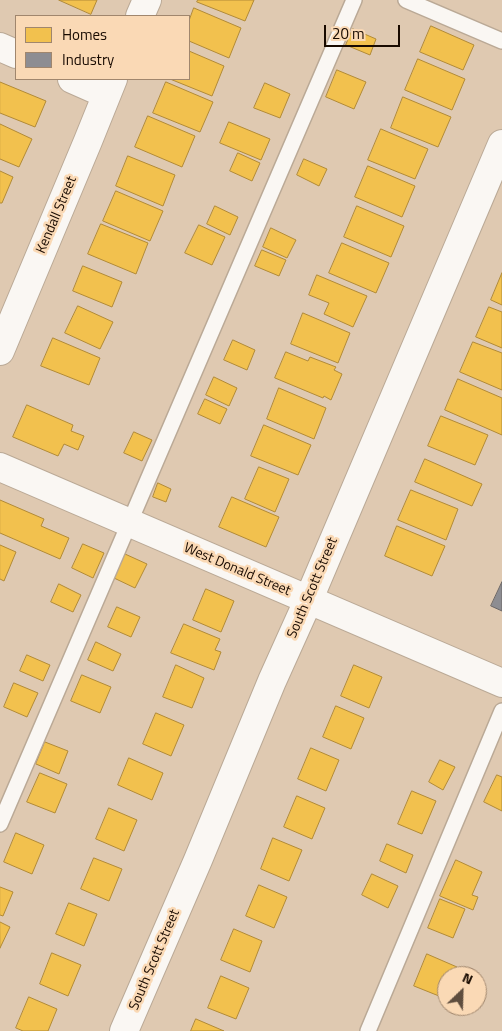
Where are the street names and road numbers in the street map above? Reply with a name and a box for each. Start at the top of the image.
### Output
street label: Kendall Street [33,174,81,256]
street label: South Scott Street [284,535,342,641]
street label: West Donald Street [181,540,293,600]
street label: South Scott Street [126,907,184,1013]

